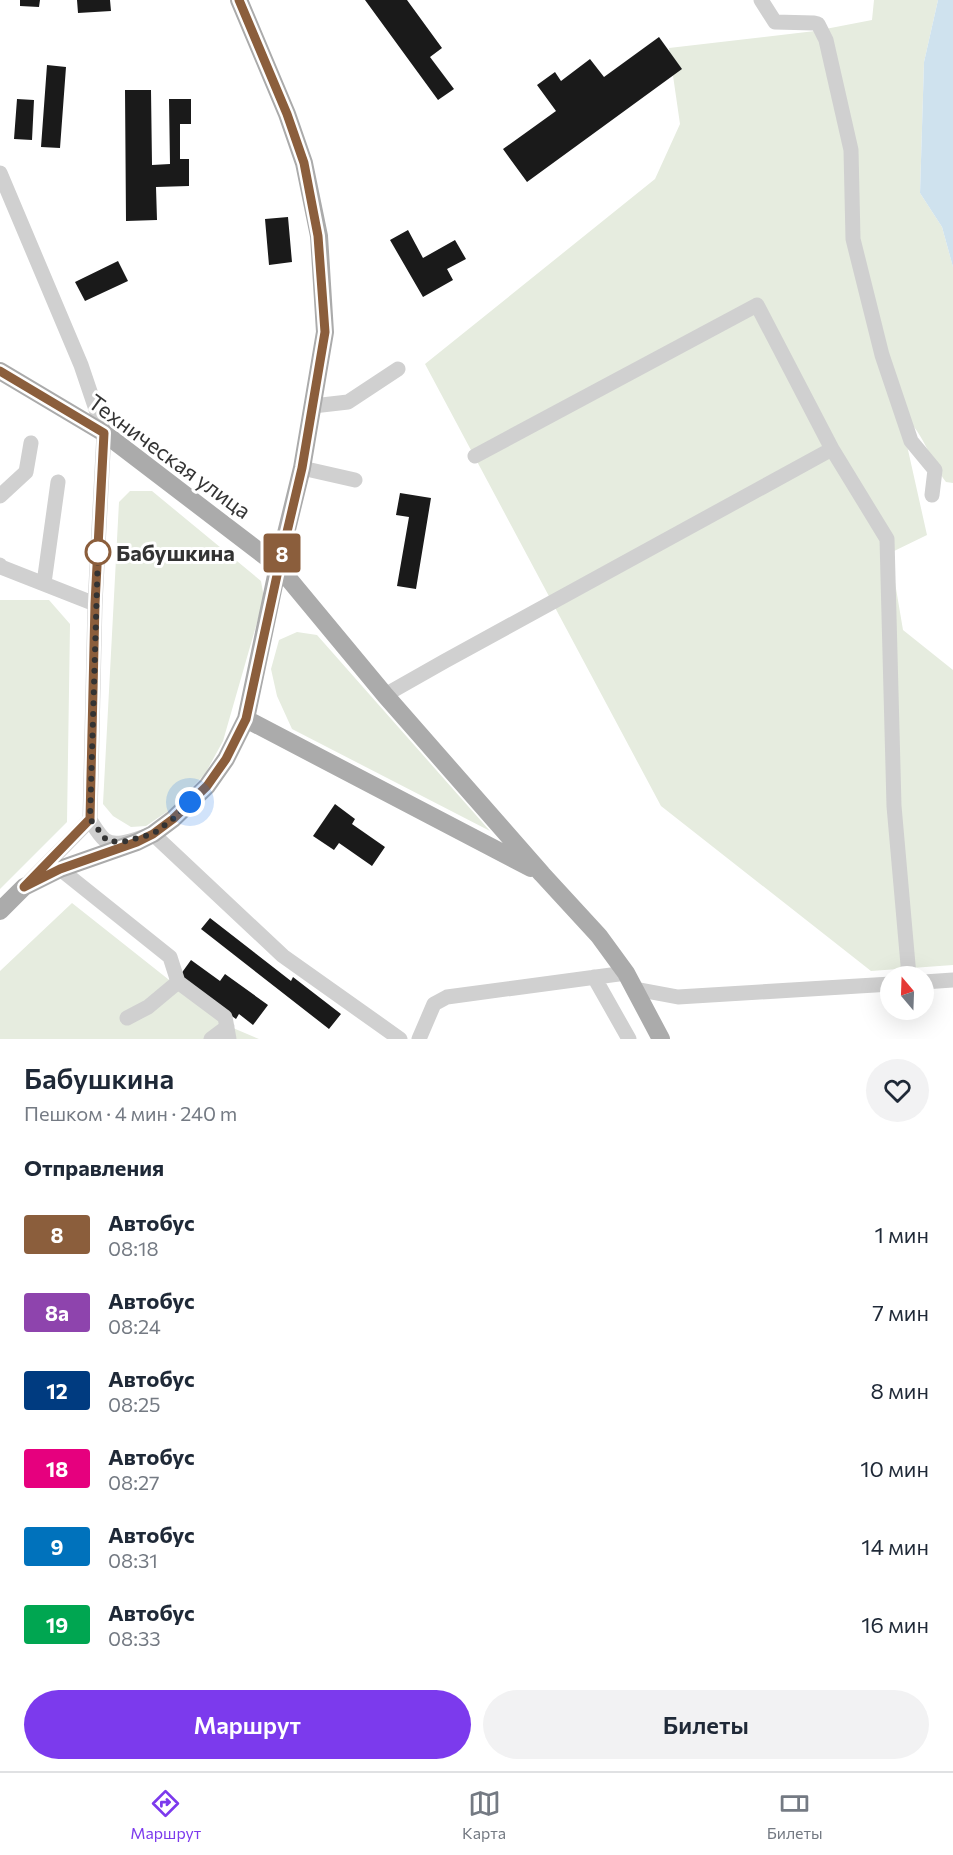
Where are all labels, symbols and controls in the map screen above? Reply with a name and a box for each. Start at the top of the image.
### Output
street label: Техническая улица [84,388,256,524]
line badge: 8 [262,534,302,572]
marker: Бабушкина [85,539,111,565]
place label: Бабушкина [116,539,235,566]
text: 8 [276,541,289,566]
your location [175,787,205,817]
north arrow [880,966,934,1020]
map controls [880,966,934,1020]
button: heart [866,1059,929,1122]
text: Бабушкина [24,1061,174,1095]
text: Пешком · 4 мин · 240 m [24,1101,237,1125]
text: Отправления [24,1154,164,1181]
text: Автобус [108,1209,195,1236]
text: 1 мин [875,1221,929,1248]
text: 8 [51,1222,64,1247]
text: 08:18 [108,1236,159,1260]
text: Автобус [108,1287,195,1314]
text: 7 мин [872,1299,929,1326]
text: 8а [45,1300,69,1325]
text: 08:24 [108,1314,161,1338]
text: Автобус [108,1365,195,1392]
text: 8 мин [871,1377,929,1404]
text: 12 [46,1378,68,1403]
text: 08:25 [108,1392,161,1416]
text: Автобус [108,1443,195,1470]
text: 10 мин [860,1455,929,1482]
text: 18 [46,1456,68,1481]
text: 08:27 [108,1470,160,1494]
text: Автобус [108,1521,195,1548]
text: 14 мин [861,1533,929,1560]
text: 9 [51,1534,63,1559]
text: 08:31 [108,1548,158,1572]
text: Автобус [108,1599,195,1626]
text: 16 мин [861,1611,929,1638]
text: 19 [46,1612,68,1637]
text: 08:33 [108,1626,161,1650]
button: Маршрут [24,1690,471,1759]
button: Билеты [483,1690,929,1759]
tab: Маршрут [130,1787,201,1842]
tab: Карта [462,1787,506,1842]
tab: Билеты [767,1787,823,1842]

